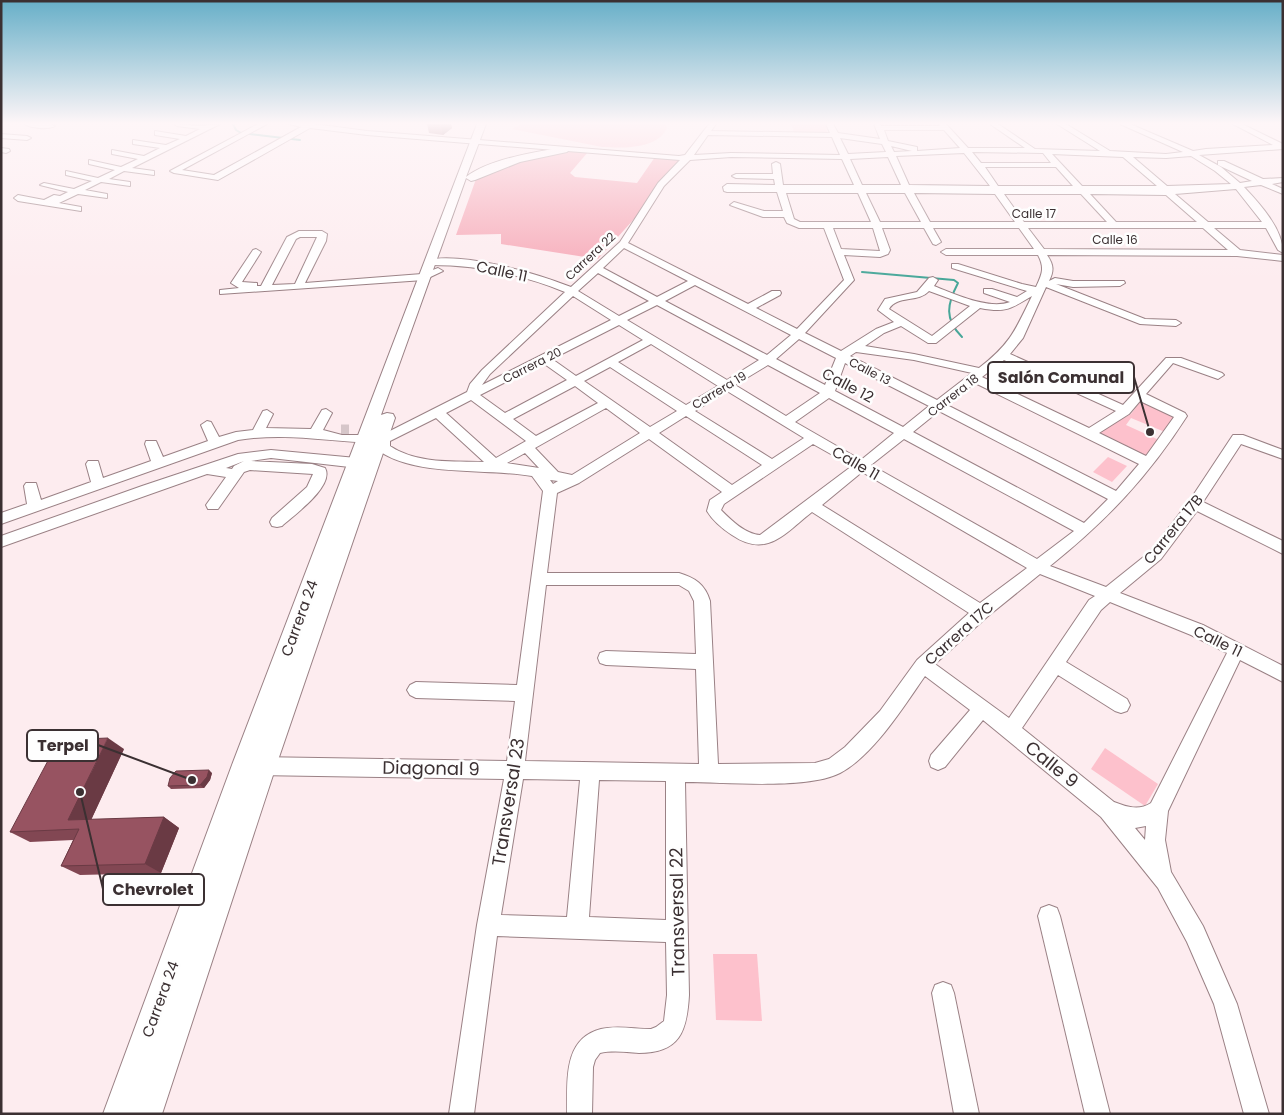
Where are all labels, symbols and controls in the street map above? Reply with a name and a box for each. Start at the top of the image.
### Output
street label: Calle 17 [1012,205,1057,222]
street label: Carrera 22 [561,228,619,284]
street label: Calle 16 [1092,231,1138,248]
street label: Calle 11 [474,255,530,287]
street label: Carrera 20 [500,343,564,387]
street label: Calle 13 [846,353,894,389]
callout: Salón Comunal [988,362,1134,393]
street label: Calle 12 [818,363,878,407]
text: Salón Comunal [998,366,1124,389]
street label: Carrera 19 [688,367,750,413]
street label: Carrera 18 [924,370,982,420]
street label: Calle 11 [828,441,884,485]
street label: Carrera 17B [1138,490,1208,568]
street label: Carrera 24 [275,577,323,659]
street label: Carrera 17C [920,596,998,670]
street label: Calle 11 [1190,620,1246,662]
callout: Terpel [27,730,98,761]
text: Terpel [37,734,89,757]
street label: Calle 9 [1020,735,1084,793]
street label: Transversal 23 [486,736,530,868]
street label: Diagonal 9 [382,755,480,781]
street label: Transversal 22 [663,847,691,977]
callout: Chevrolet [103,874,204,905]
text: Chevrolet [113,878,193,901]
street label: Carrera 24 [136,958,184,1040]

